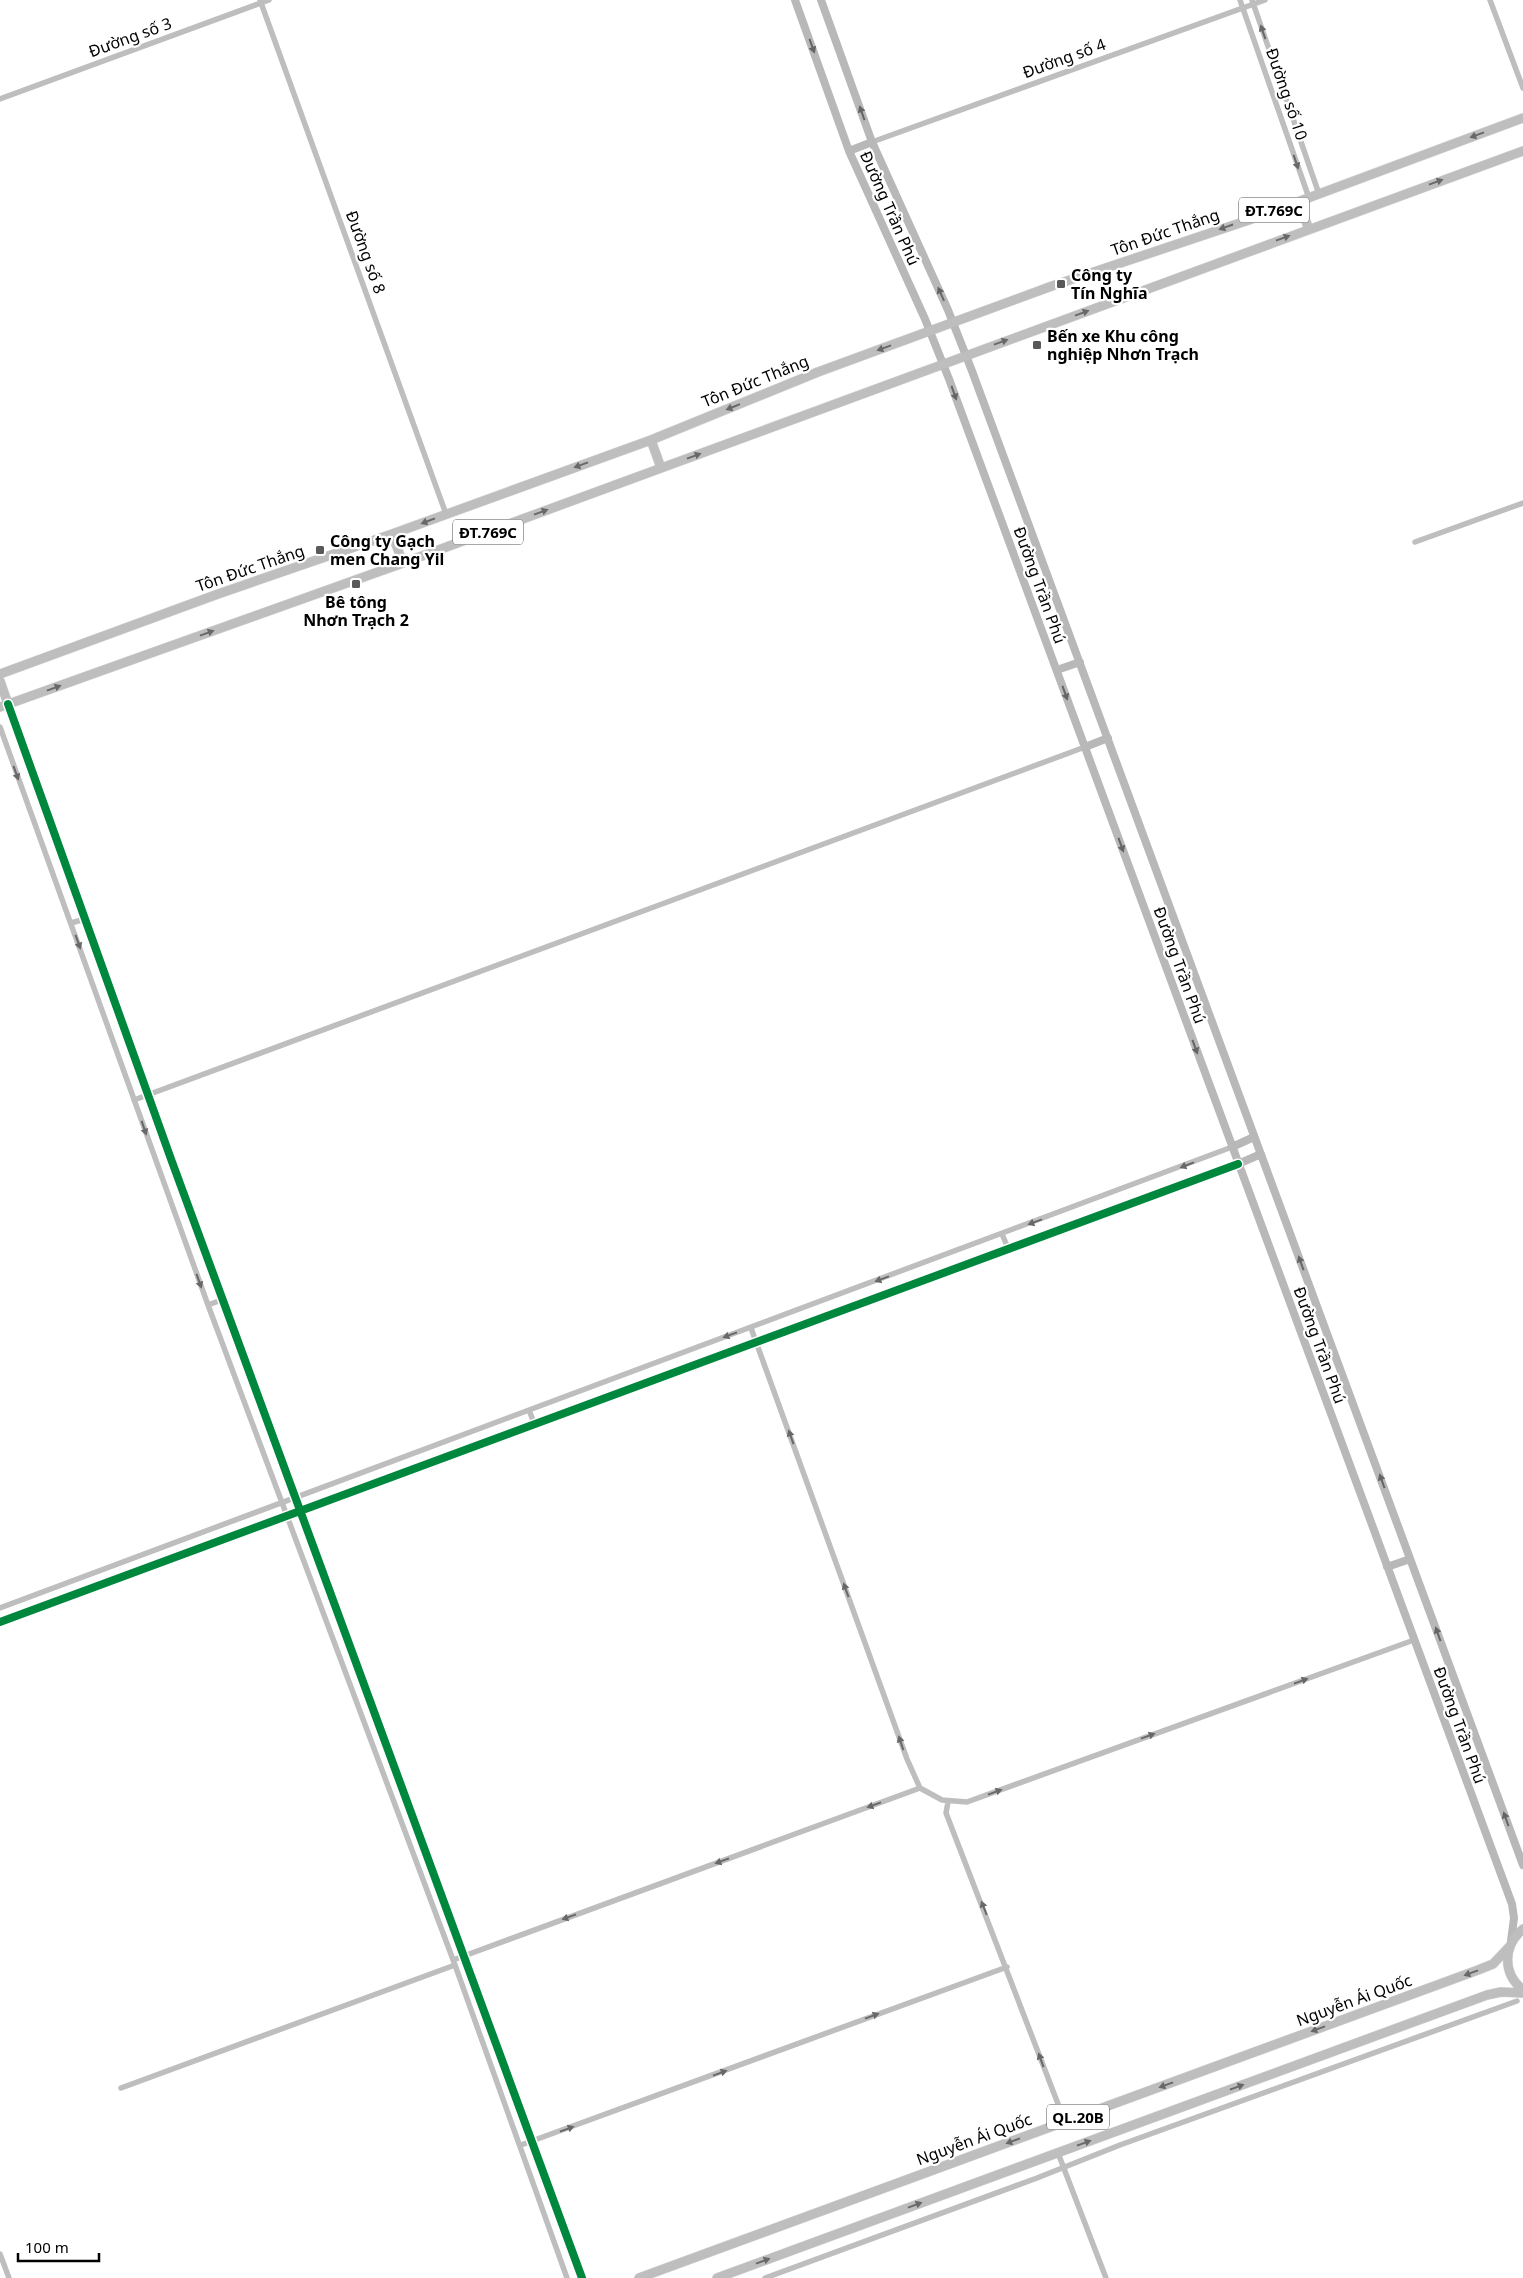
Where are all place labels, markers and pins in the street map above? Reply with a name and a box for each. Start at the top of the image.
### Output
place label: Công ty Tín Nghĩa [1071,264,1147,304]
marker: Công ty Tín Nghĩa [1055,278,1067,290]
place label: Bến xe Khu công nghiệp Nhơn Trạch [1047,325,1199,365]
marker: Bến xe Khu công nghiệp Nhơn Trạch [1031,339,1043,351]
place label: Công ty Gạch men Chang Yil [330,530,444,570]
marker: Công ty Gạch men Chang Yil [314,544,326,556]
marker: Bê tông Nhơn Trạch 2 [350,578,362,590]
place label: Bê tông Nhơn Trạch 2 [303,591,409,631]

